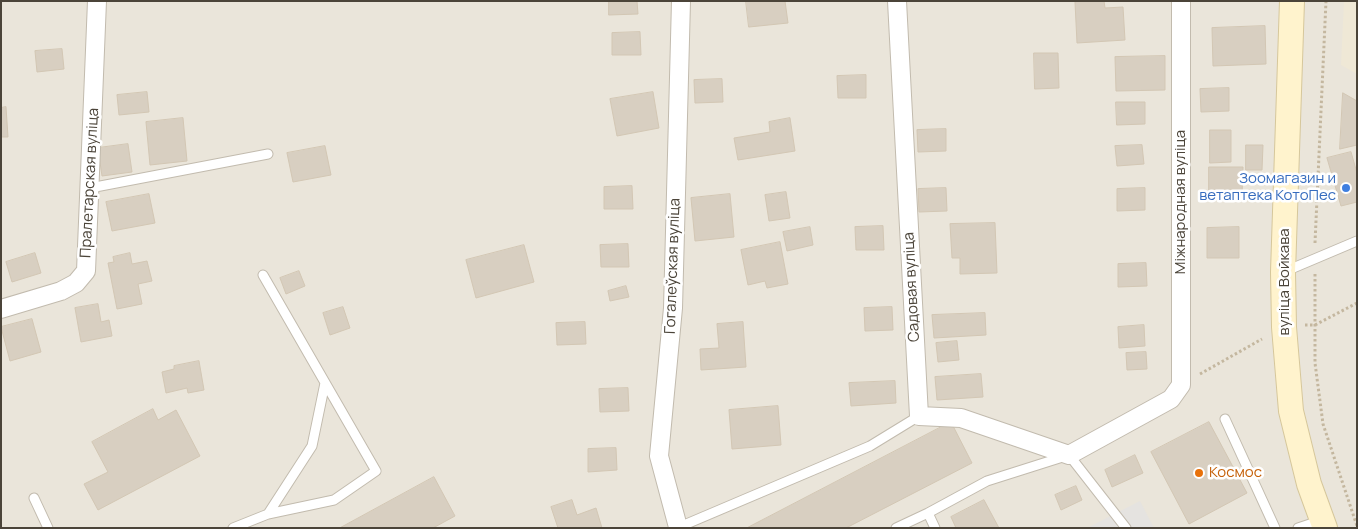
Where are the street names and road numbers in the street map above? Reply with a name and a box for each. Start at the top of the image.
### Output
street label: Пралетарская вуліца [77,108,103,258]
street label: Міжнародная вуліца [1172,130,1190,274]
street label: Гогалеўская вуліца [662,198,684,334]
street label: вуліца Войкава [1276,228,1294,336]
street label: Садовая вуліца [900,232,924,342]

